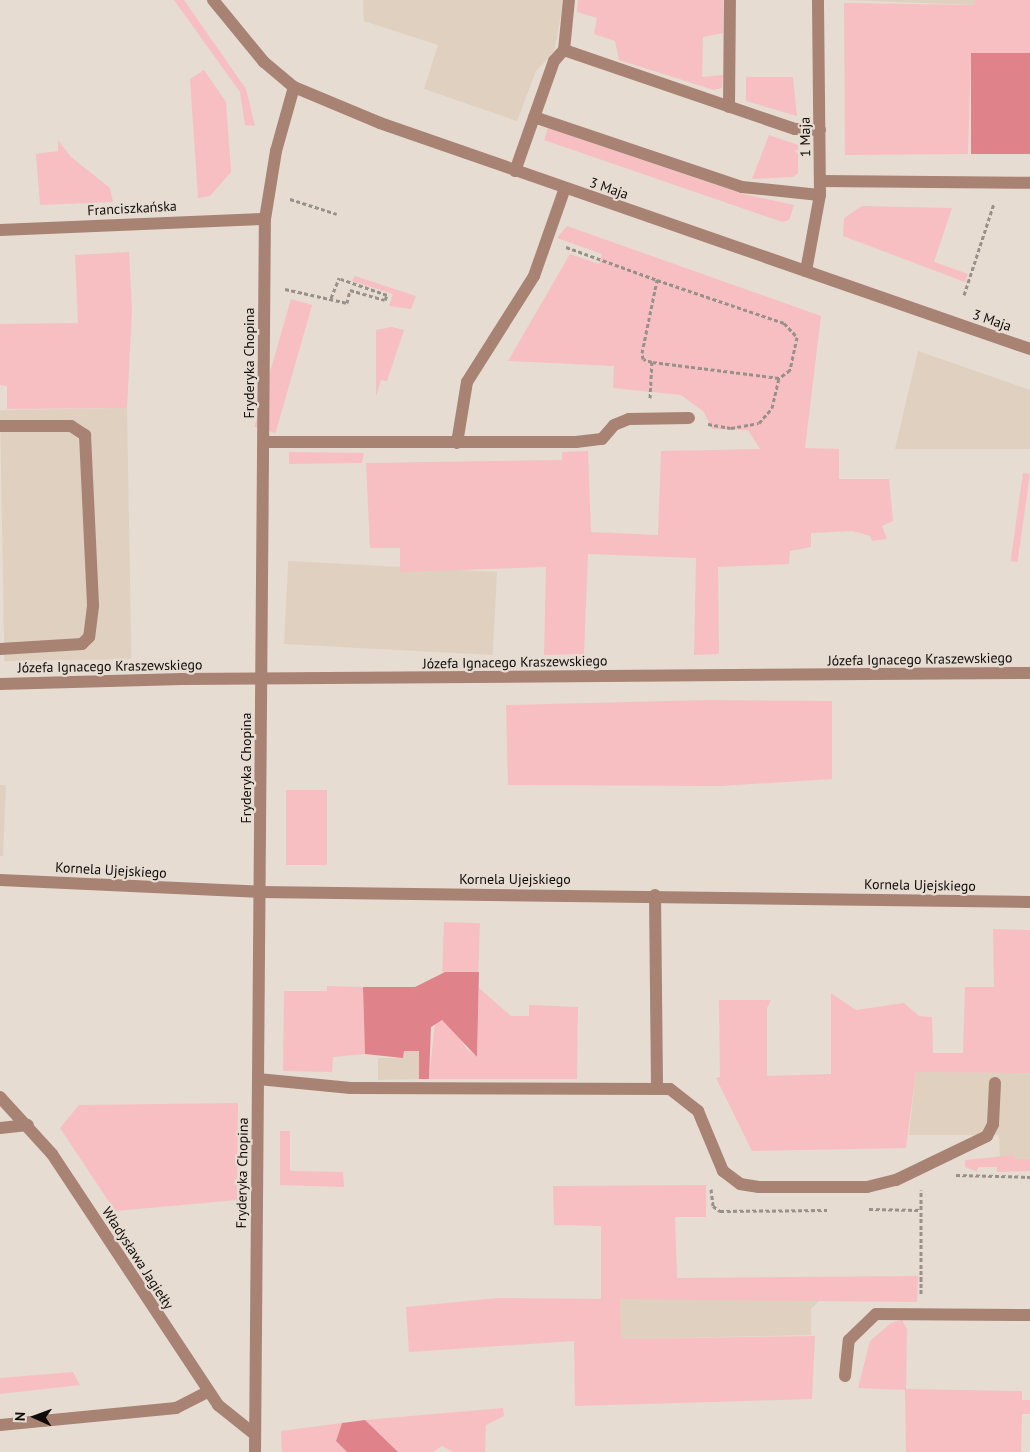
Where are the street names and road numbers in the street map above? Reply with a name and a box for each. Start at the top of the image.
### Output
street label: 1 Maja [796,117,814,157]
street label: 3 Maja [587,174,631,202]
street label: Franciszkańska [87,197,177,219]
street label: 3 Maja [970,306,1014,334]
street label: Fryderyka Chopina [241,308,257,418]
street label: Józefa Ignacego Kraszewskiego [827,649,1013,669]
street label: Józefa Ignacego Kraszewskiego [422,652,608,672]
street label: Józefa Ignacego Kraszewskiego [17,656,203,676]
street label: Fryderyka Chopina [238,713,254,823]
street label: Kornela Ujejskiego [55,859,167,881]
street label: Kornela Ujejskiego [459,871,571,887]
street label: Kornela Ujejskiego [864,876,976,894]
street label: Fryderyka Chopina [233,1117,251,1229]
street label: Władysława Jagiełły [99,1204,177,1312]

